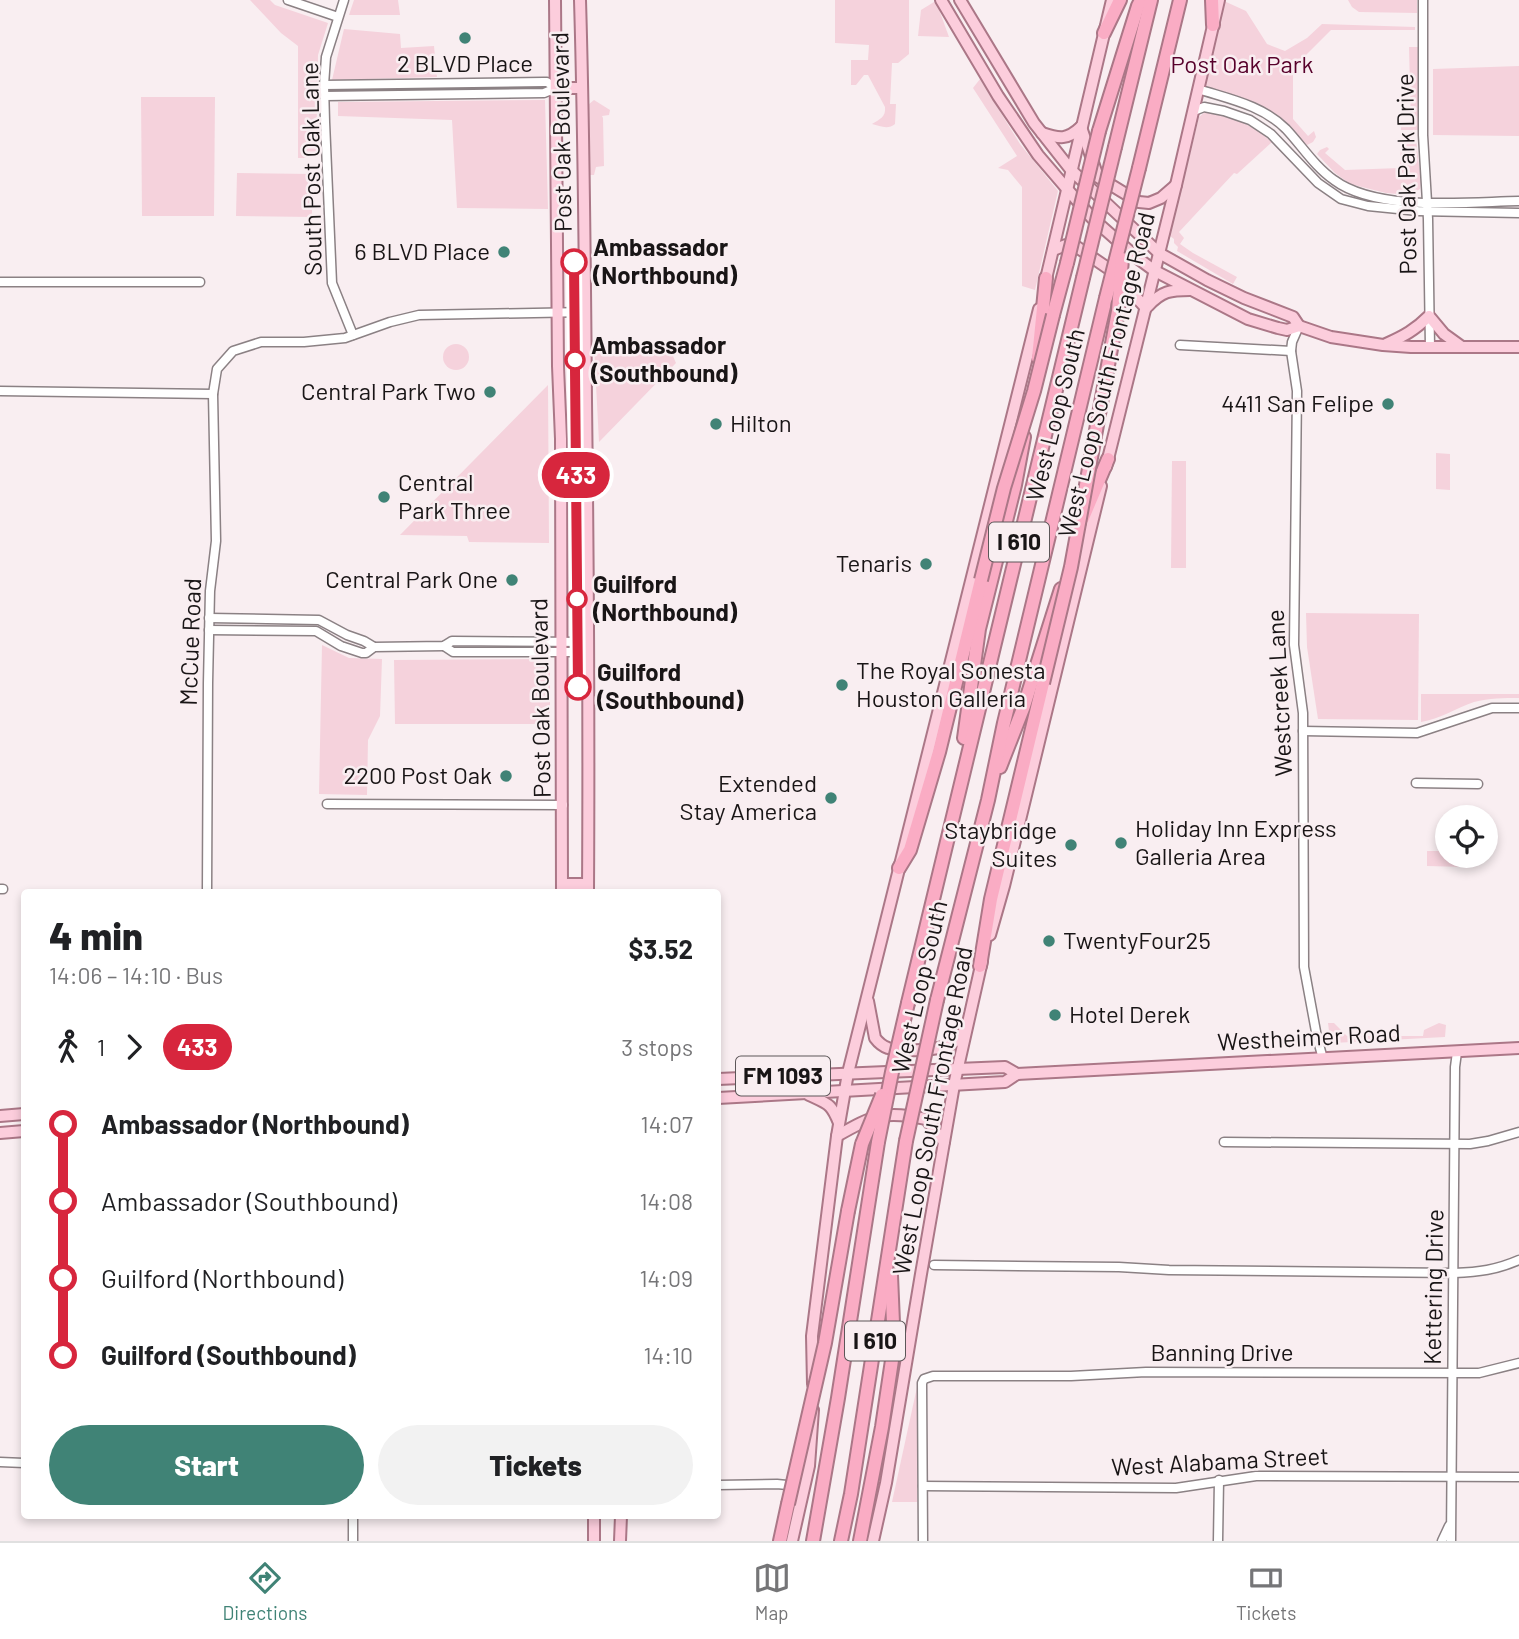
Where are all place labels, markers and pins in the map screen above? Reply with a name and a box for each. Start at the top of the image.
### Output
marker: 2 BLVD Place [457,30,473,46]
place label: 2 BLVD Place [397,48,533,77]
place label: Ambassador (Northbound) [592,232,738,289]
place label: 6 BLVD Place [354,236,490,265]
marker: 6 BLVD Place [496,244,512,260]
marker: Ambassador (Northbound) [561,249,587,275]
place label: Ambassador (Southbound) [590,330,738,387]
marker: Ambassador (Southbound) [565,350,585,370]
place label: Central Park Two [301,376,476,405]
marker: Central Park Two [482,384,498,400]
place label: 4411 San Felipe [1221,388,1374,417]
marker: 4411 San Felipe [1380,396,1396,412]
place label: Hilton [730,408,792,437]
marker: Hilton [708,416,724,432]
place label: Central Park Three [398,467,511,524]
marker: Central Park Three [376,489,392,505]
place label: Tenaris [836,548,912,577]
marker: Tenaris [918,556,934,572]
place label: Central Park One [325,564,498,593]
place label: Guilford (Northbound) [592,569,738,626]
marker: Central Park One [504,572,520,588]
marker: Guilford (Northbound) [567,589,587,609]
place label: The Royal Sonesta Houston Galleria [856,655,1046,712]
place label: Guilford (Southbound) [596,657,744,714]
marker: Guilford (Southbound) [565,674,591,700]
marker: The Royal Sonesta Houston Galleria [834,677,850,693]
place label: 2200 Post Oak [343,760,492,789]
marker: 2200 Post Oak [498,768,514,784]
place label: Extended Stay America [680,768,817,825]
marker: Extended Stay America [823,790,839,806]
place label: Holiday Inn Express Galleria Area [1135,813,1337,870]
place label: Staybridge Suites [944,815,1057,872]
marker: Holiday Inn Express Galleria Area [1113,835,1129,851]
marker: Staybridge Suites [1063,837,1079,853]
place label: TwentyFour25 [1063,925,1211,954]
marker: TwentyFour25 [1041,933,1057,949]
place label: Hotel Derek [1069,999,1190,1028]
marker: Hotel Derek [1047,1007,1063,1023]

